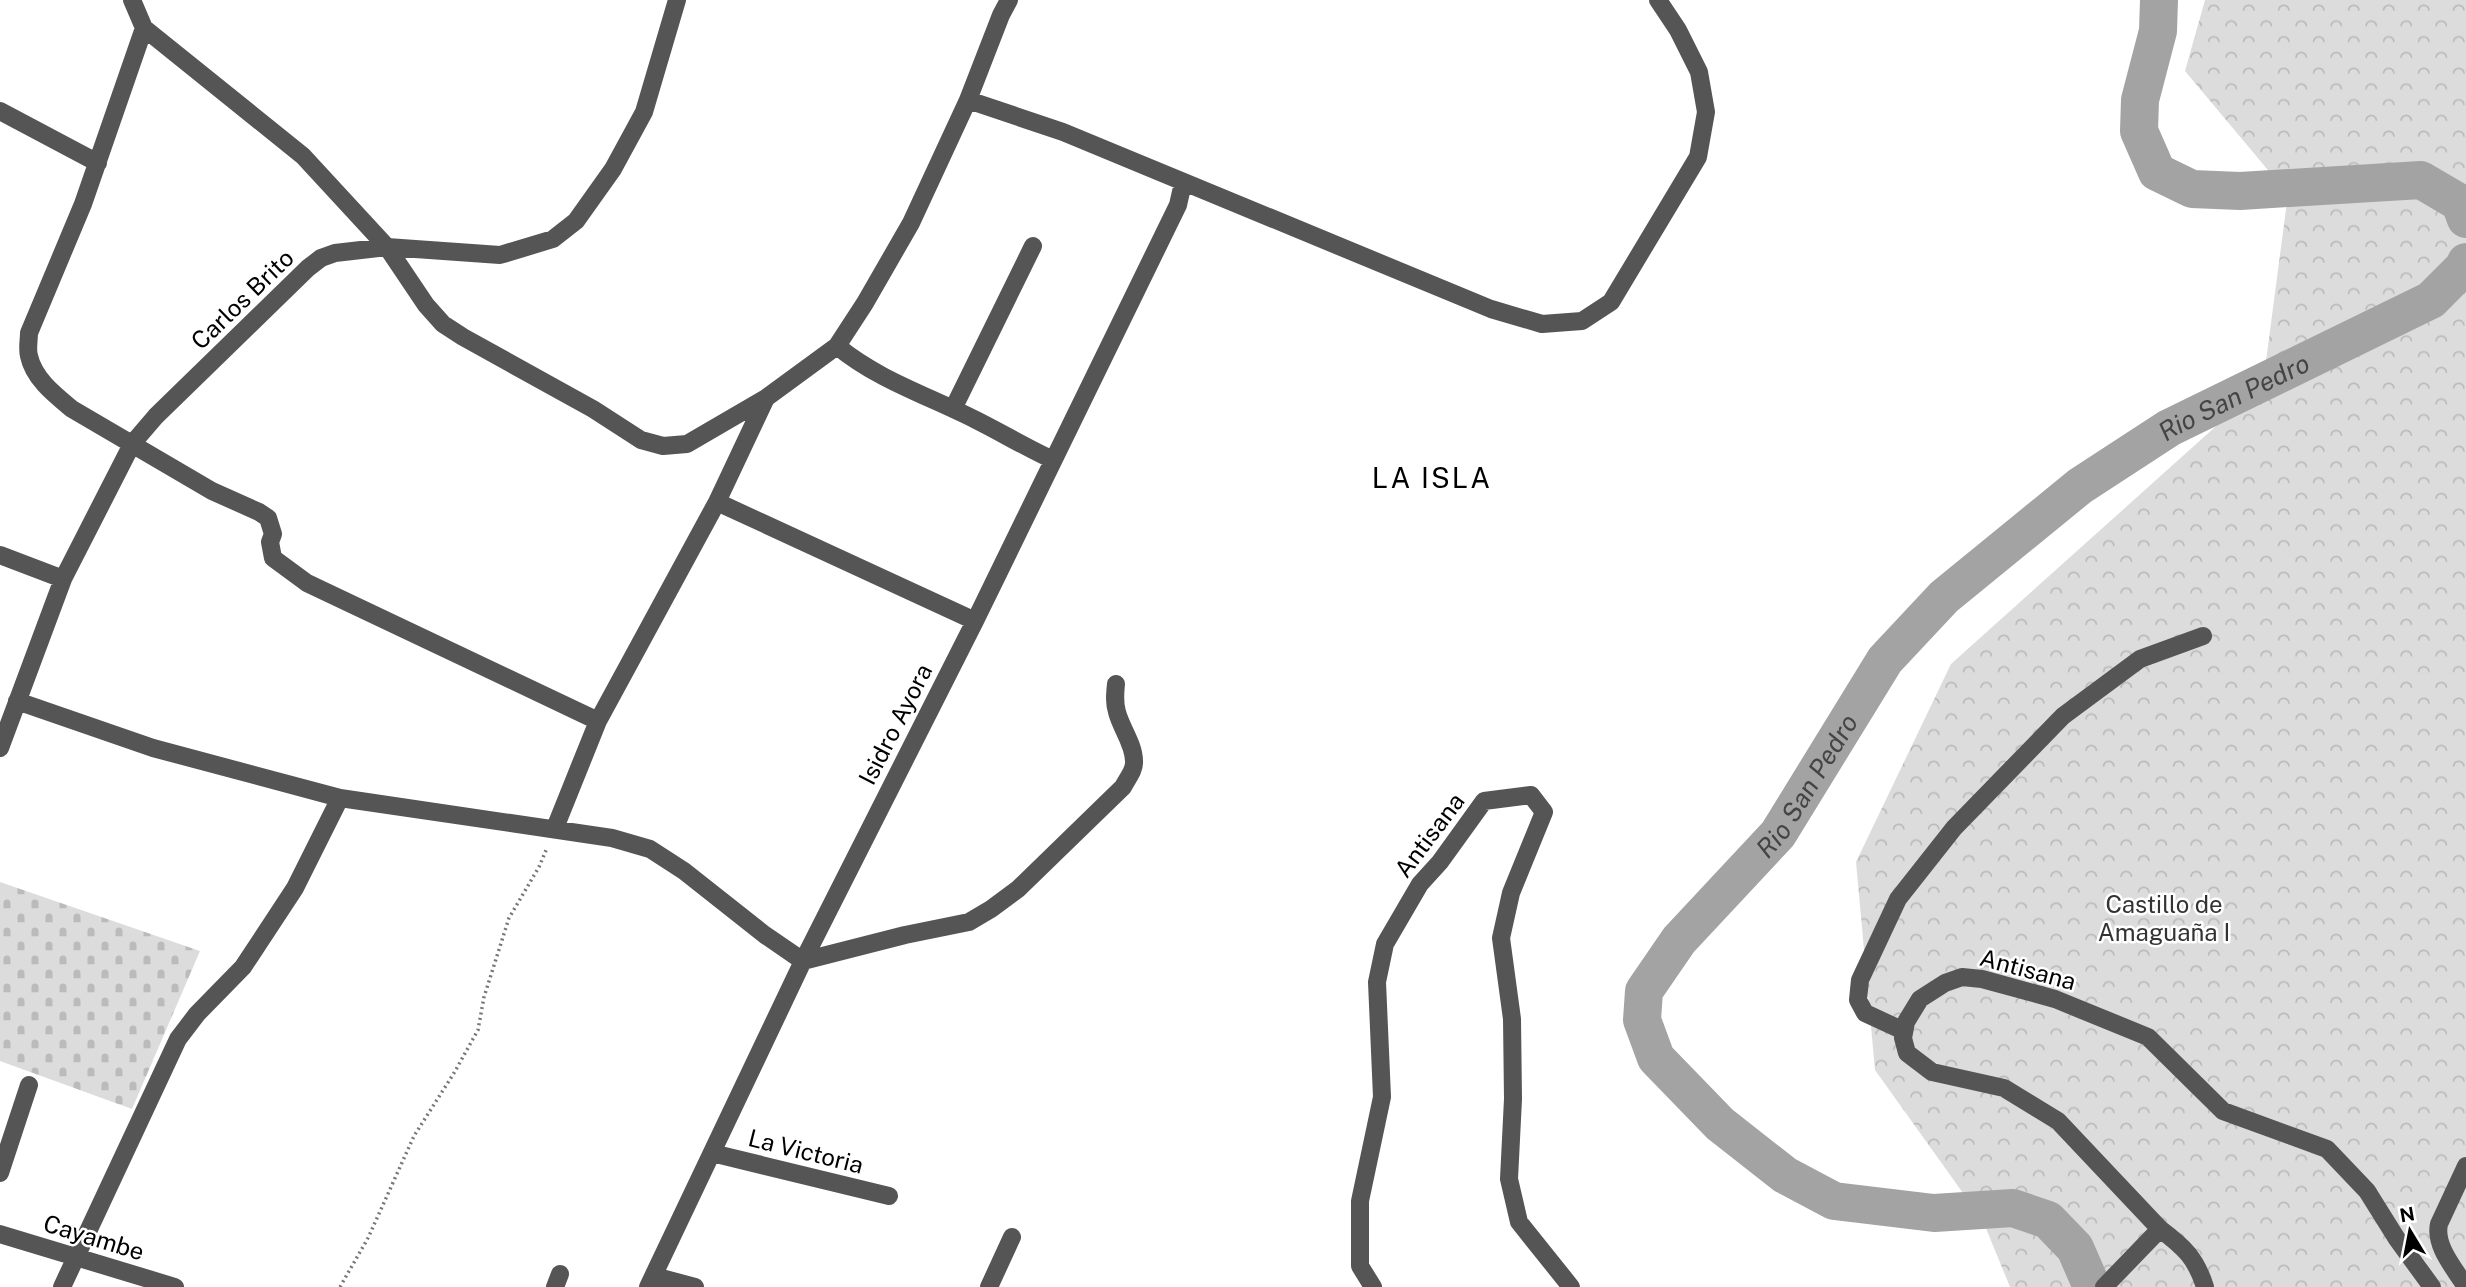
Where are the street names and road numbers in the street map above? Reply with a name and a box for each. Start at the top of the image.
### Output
street label: Carlos Brito [185,243,299,355]
street label: Isidro Ayora [853,659,937,789]
street label: Antisana [1388,787,1470,883]
street label: Antisana [1977,943,2079,995]
street label: La Victoria [745,1123,867,1179]
street label: Cayambe [40,1208,148,1266]

